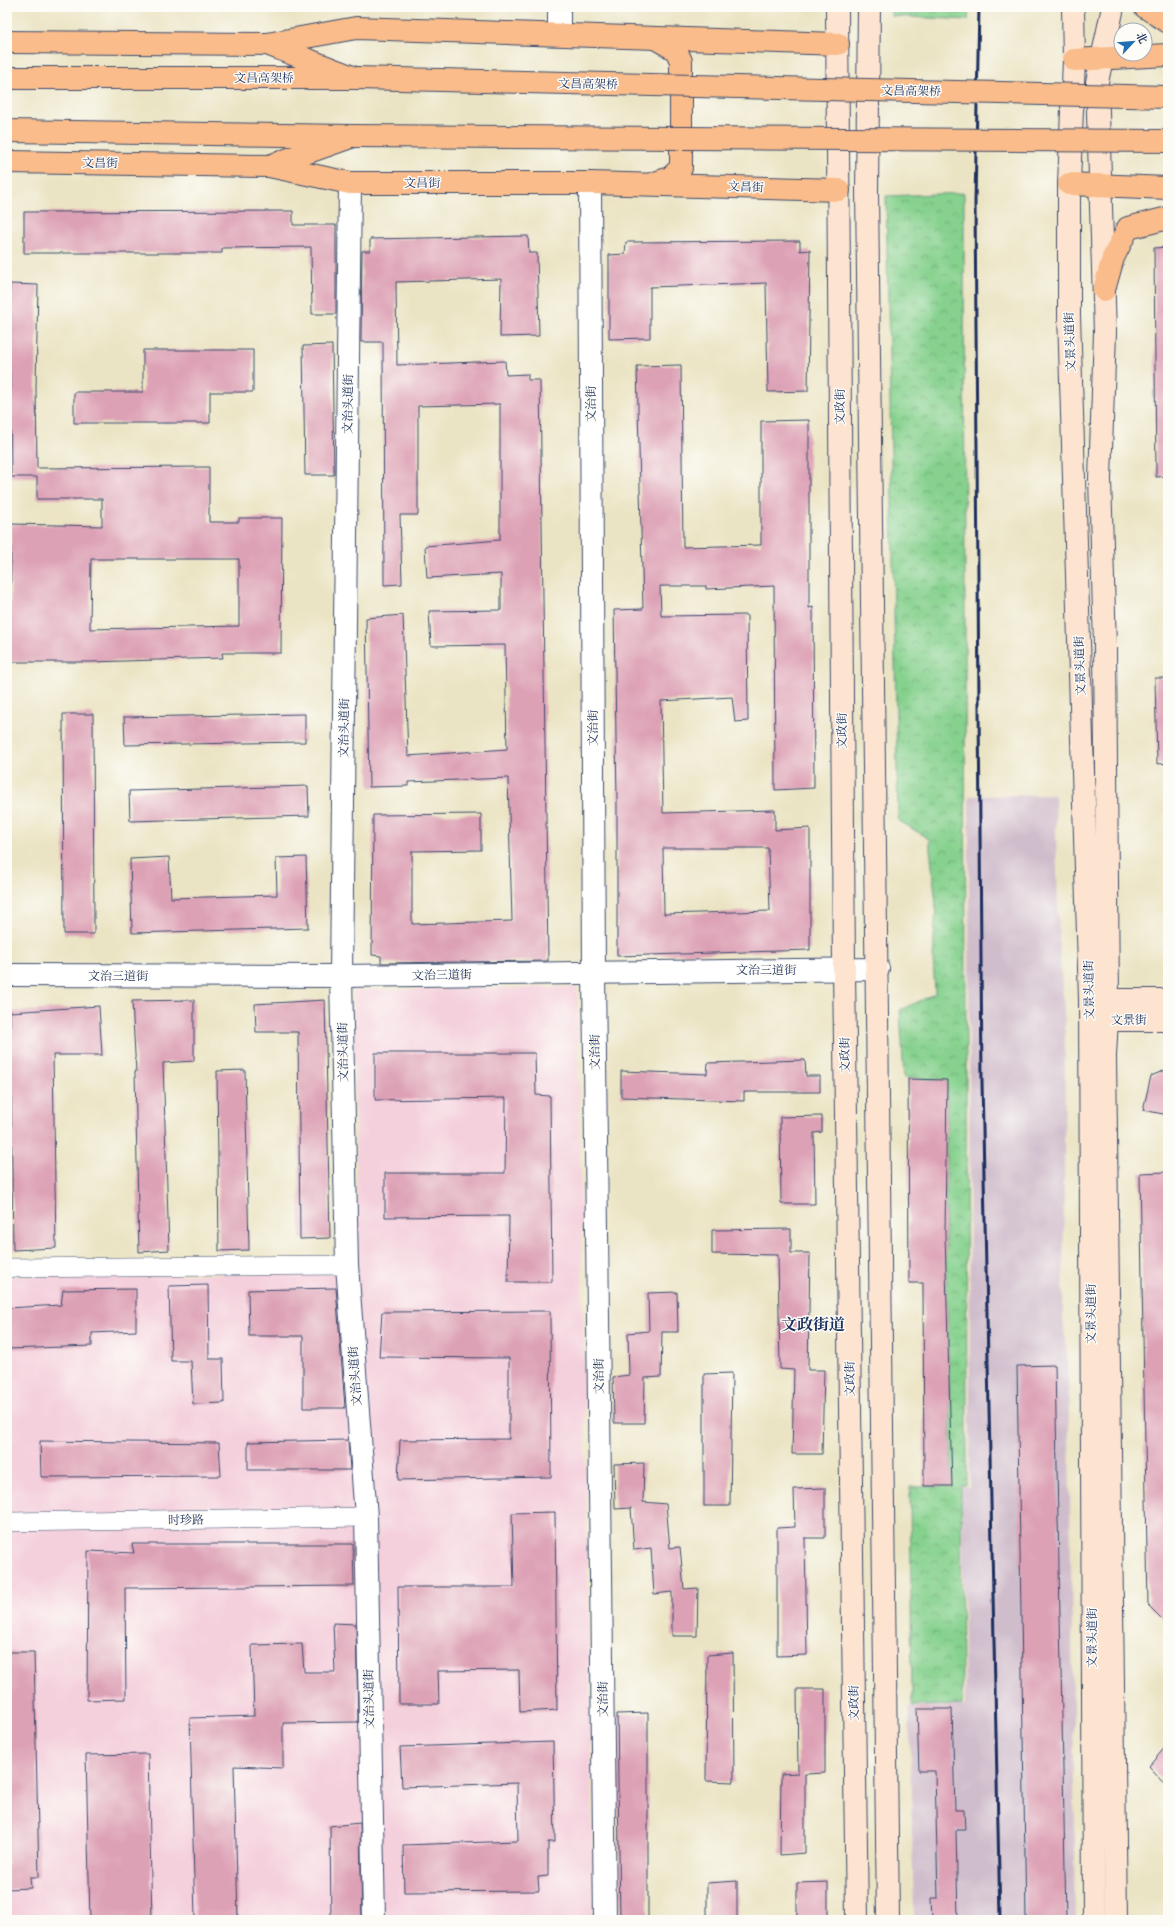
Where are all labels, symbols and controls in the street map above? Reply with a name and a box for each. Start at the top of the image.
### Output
north arrow [1113,22,1153,62]
text: 北 [1132,30,1151,46]
street label: 文昌高架桥 [234,70,294,86]
street label: 文昌高架桥 [558,75,618,93]
street label: 文昌高架桥 [881,82,941,100]
street label: 文昌街 [82,155,119,171]
street label: 文昌街 [404,175,441,191]
street label: 文昌街 [728,178,765,196]
street label: 文景头道街 [1061,311,1079,372]
street label: 文治头道街 [339,373,357,434]
street label: 文治街 [583,385,599,422]
street label: 文政街 [832,388,848,425]
street label: 文景头道街 [1071,635,1089,696]
street label: 文治头道街 [335,697,353,758]
street label: 文治街 [585,709,601,746]
street label: 文政街 [834,712,850,749]
street label: 文景头道街 [1080,959,1098,1020]
street label: 文治三道街 [736,962,797,978]
street label: 文治三道街 [412,966,473,984]
street label: 文治三道街 [88,968,149,984]
street label: 文景街 [1111,1012,1148,1028]
street label: 文治头道街 [334,1021,352,1082]
street label: 文治街 [587,1033,603,1070]
street label: 文政街 [837,1036,853,1073]
street label: 文景头道街 [1083,1283,1099,1344]
district label: 文政街道 [781,1314,845,1336]
street label: 文治头道街 [345,1345,365,1406]
street label: 文治街 [591,1357,607,1394]
street label: 文政街 [842,1360,858,1397]
street label: 时珍路 [168,1512,204,1528]
street label: 文景头道街 [1084,1607,1100,1668]
street label: 文治头道街 [360,1668,378,1729]
street label: 文治街 [595,1680,611,1717]
street label: 文政街 [846,1684,862,1721]

